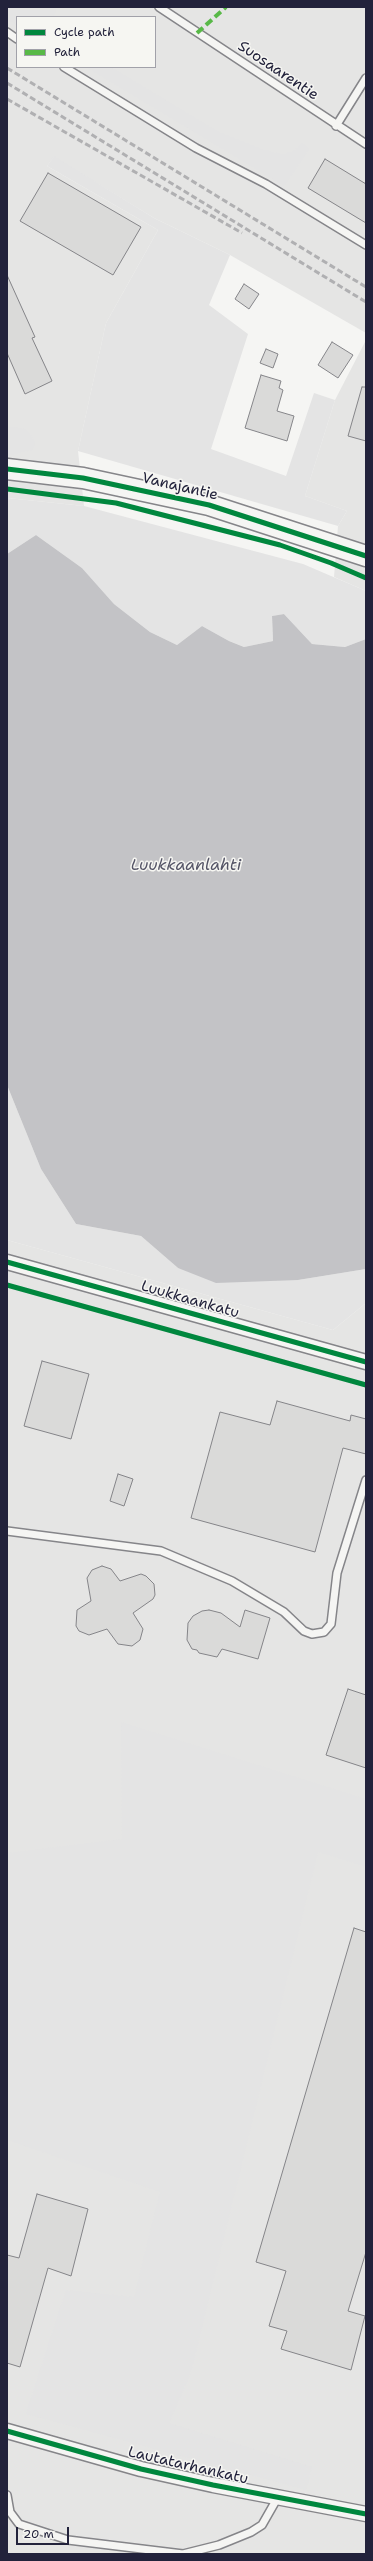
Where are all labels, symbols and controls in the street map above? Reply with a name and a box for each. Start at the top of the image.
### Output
legend [16,16,156,68]
text: Cycle path [54,24,115,40]
street label: Suosaarentie [234,37,322,105]
text: Path [54,44,80,60]
street label: Vanajantie [140,470,220,504]
water label: Luukkaanlahti [131,856,241,876]
street label: Luukkaankatu [139,1277,241,1323]
street label: Lautatarhankatu [126,2443,250,2489]
scale bar [18,2519,71,2545]
text: 20 m [23,2526,54,2542]

